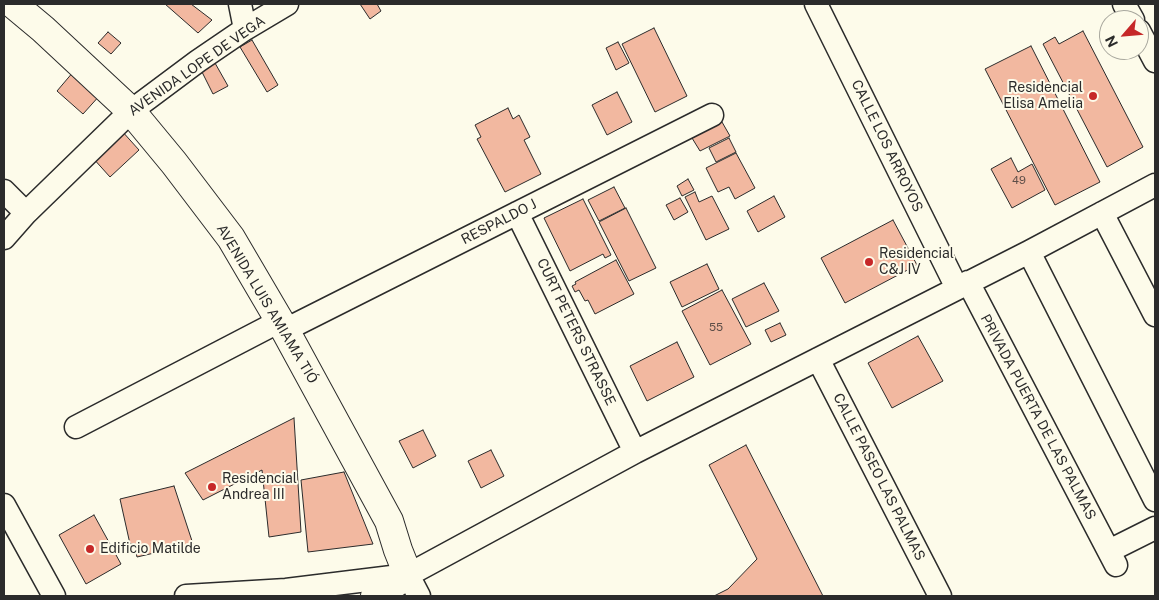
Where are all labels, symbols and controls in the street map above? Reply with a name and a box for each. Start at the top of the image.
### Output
north arrow [1099,10,1149,60]
street label: AVENIDA LOPE DE VEGA [125,12,269,120]
text: N [1102,33,1121,50]
street label: CALLE LOS ARROYOS [848,77,926,215]
place label: Residencial Elisa Amelia [1003,80,1083,112]
marker: Residencial Elisa Amelia [1087,90,1099,102]
house number: 49 [1012,174,1026,188]
street label: RESPALDO J [458,196,540,248]
street label: AVENIDA LUIS AMIAMA TIÓ [213,221,321,387]
place label: Residencial C&J IV [879,246,954,278]
street label: CURT PETERS STRASSE [533,256,619,408]
marker: Residencial C&J IV [863,256,875,268]
street label: PRIVADA PUERTA DE LAS PALMAS [977,311,1099,523]
house number: 55 [709,321,723,335]
street label: CALLE PASEO LAS PALMAS [829,391,929,563]
place label: Residencial Andrea III [222,471,297,504]
marker: Residencial Andrea III [206,481,218,493]
place label: Edificio Matilde [100,541,201,557]
marker: Edificio Matilde [84,543,96,555]

